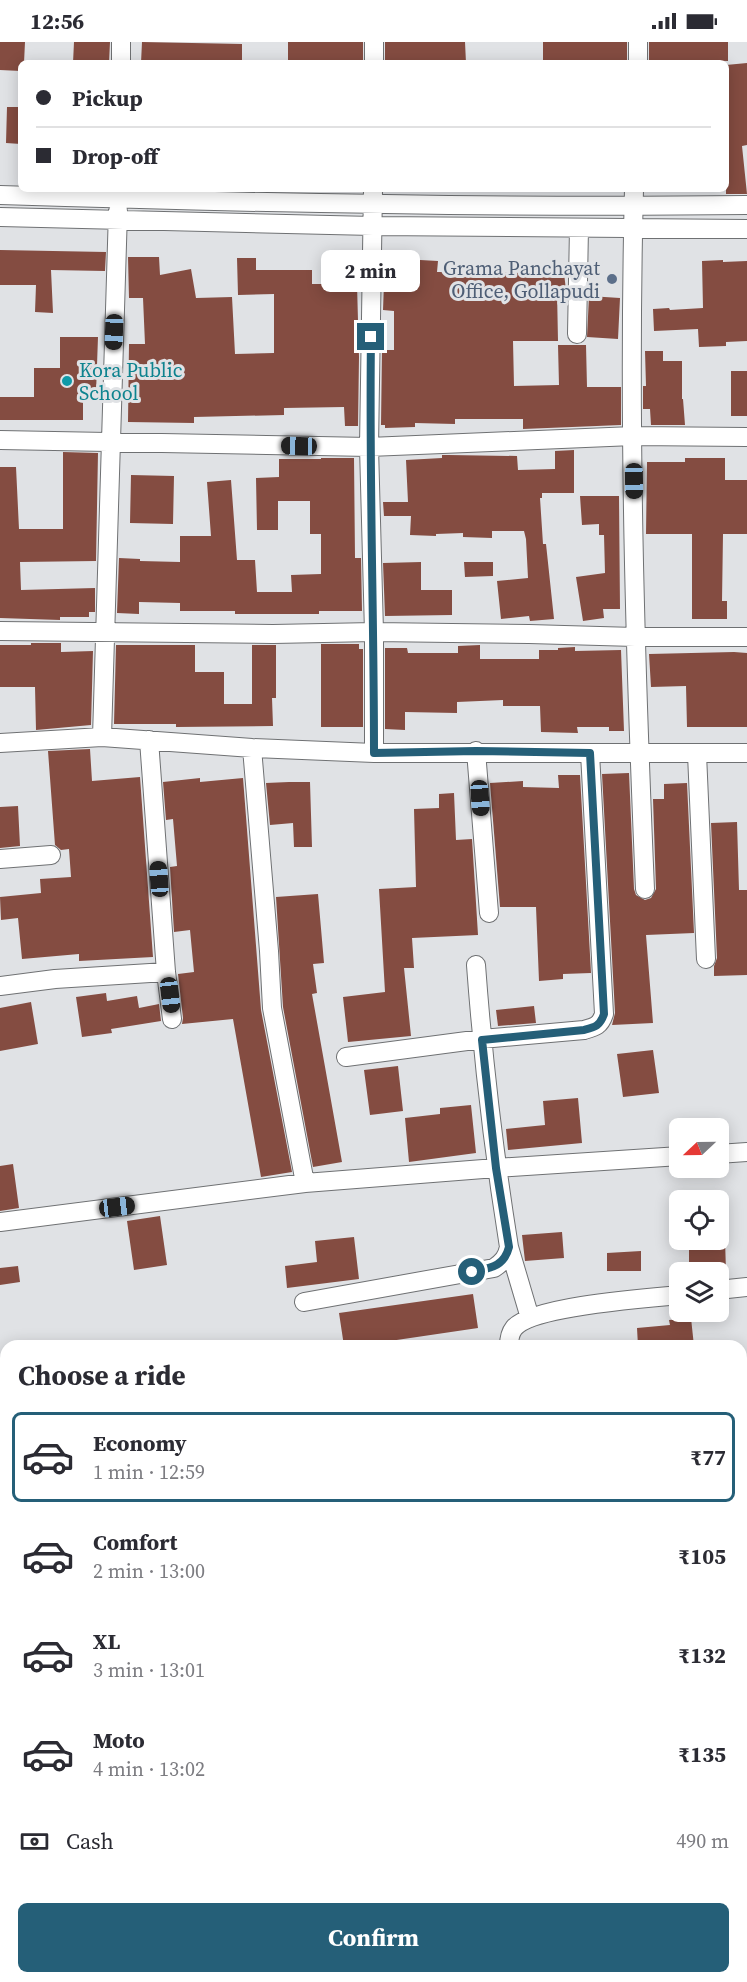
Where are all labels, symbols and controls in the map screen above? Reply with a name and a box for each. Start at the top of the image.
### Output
text: 12:56 [30,6,84,36]
text: Pickup [72,83,143,113]
text: Drop-off [72,141,158,171]
callout: 2 min [322,250,421,292]
place label: Grama Panchayat Office, Gollapudi [443,254,600,305]
text: 2 min [345,257,396,285]
marker: Grama Panchayat Office, Gollapudi [605,272,619,286]
car [104,314,124,350]
route end [357,323,384,350]
place label: Kora Public School [79,356,183,407]
marker: Kora Public School [60,374,74,388]
car [281,437,317,455]
car [625,463,643,499]
car [470,779,490,817]
car [149,860,169,898]
car [159,976,181,1014]
north arrow [669,1118,729,1178]
map controls [669,1118,729,1322]
button: locate [669,1190,729,1250]
car [98,1196,136,1218]
route start [458,1258,485,1285]
button: layers [669,1262,729,1322]
text: Choose a ride [18,1357,186,1394]
text: Economy [93,1428,187,1458]
icon: car [21,1430,75,1484]
text: ₹77 [690,1442,726,1472]
text: 1 min · 12:59 [93,1458,205,1486]
text: Comfort [93,1527,177,1557]
icon: car [21,1529,75,1583]
text: ₹105 [678,1541,726,1571]
text: 2 min · 13:00 [93,1557,205,1585]
text: XL [93,1626,120,1656]
icon: car [21,1628,75,1682]
text: ₹132 [678,1640,726,1670]
text: 3 min · 13:01 [93,1656,205,1684]
text: Moto [93,1725,145,1755]
icon: car [21,1727,75,1781]
text: ₹135 [678,1739,726,1769]
text: 4 min · 13:02 [93,1755,205,1783]
icon: cash [18,1825,51,1858]
text: Cash [66,1826,114,1856]
text: 490 m [676,1827,729,1855]
button: Confirm [18,1903,729,1972]

